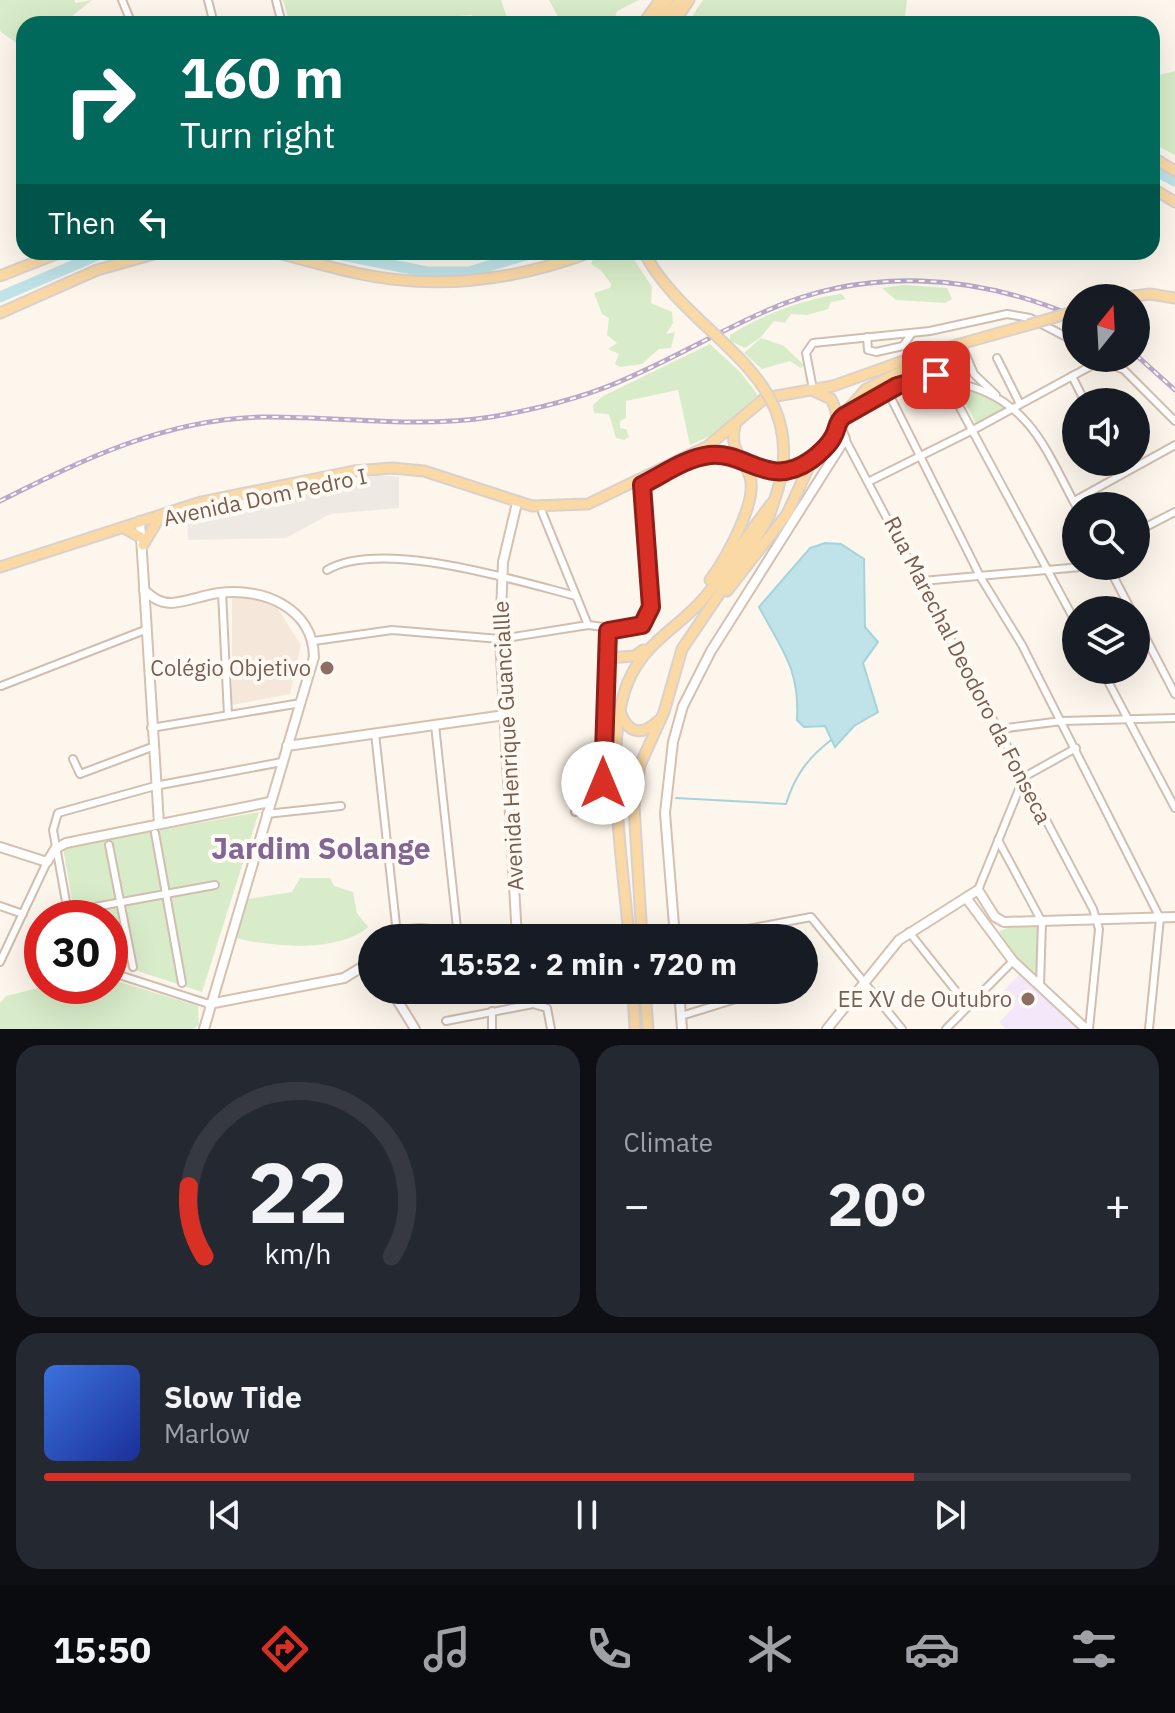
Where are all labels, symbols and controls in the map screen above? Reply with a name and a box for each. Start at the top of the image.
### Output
text: 160 m [180,41,344,113]
icon: right [48,48,152,152]
text: Turn right [180,111,336,158]
icon: left [132,200,176,244]
text: Then [48,203,116,242]
north arrow [1062,284,1150,372]
map controls [1062,284,1150,684]
pin [902,341,970,409]
icon: arrive [914,353,958,397]
button: sound [1062,388,1150,476]
street label: Avenida Dom Pedro I [160,461,369,532]
button: search [1062,492,1150,580]
street label: Rua Marechal Deodoro da Fonseca [878,511,1059,829]
button: layers [1062,596,1150,684]
street label: Avenida Henrique Guanciallle [485,600,530,892]
place label: Colégio Objetivo [150,653,311,682]
marker: Colégio Objetivo [318,659,336,677]
position arrow [561,741,645,825]
district label: Jardim Solange [211,828,431,867]
speed limit sign: 30 [24,900,128,1004]
text: 15:52 · 2 min · 720 m [439,944,737,983]
place label: EE XV de Outubro [838,984,1012,1013]
marker: EE XV de Outubro [1019,990,1037,1008]
text: Climate [624,1125,713,1159]
text: 22 [248,1138,348,1246]
text: 20° [827,1164,927,1243]
text: − [624,1176,650,1233]
text: + [1105,1176,1131,1233]
text: km/h [264,1235,331,1272]
text: Slow Tide [164,1377,302,1416]
text: Marlow [164,1416,250,1450]
icon: previous [203,1493,247,1537]
icon: pause [565,1493,609,1537]
icon: next [928,1493,972,1537]
icon: directions [257,1621,313,1677]
icon: music [419,1621,475,1677]
icon: phone [581,1621,637,1677]
icon: climate [742,1621,798,1677]
icon: car [904,1621,960,1677]
icon: filters [1066,1621,1122,1677]
text: 15:50 [53,1626,151,1673]

